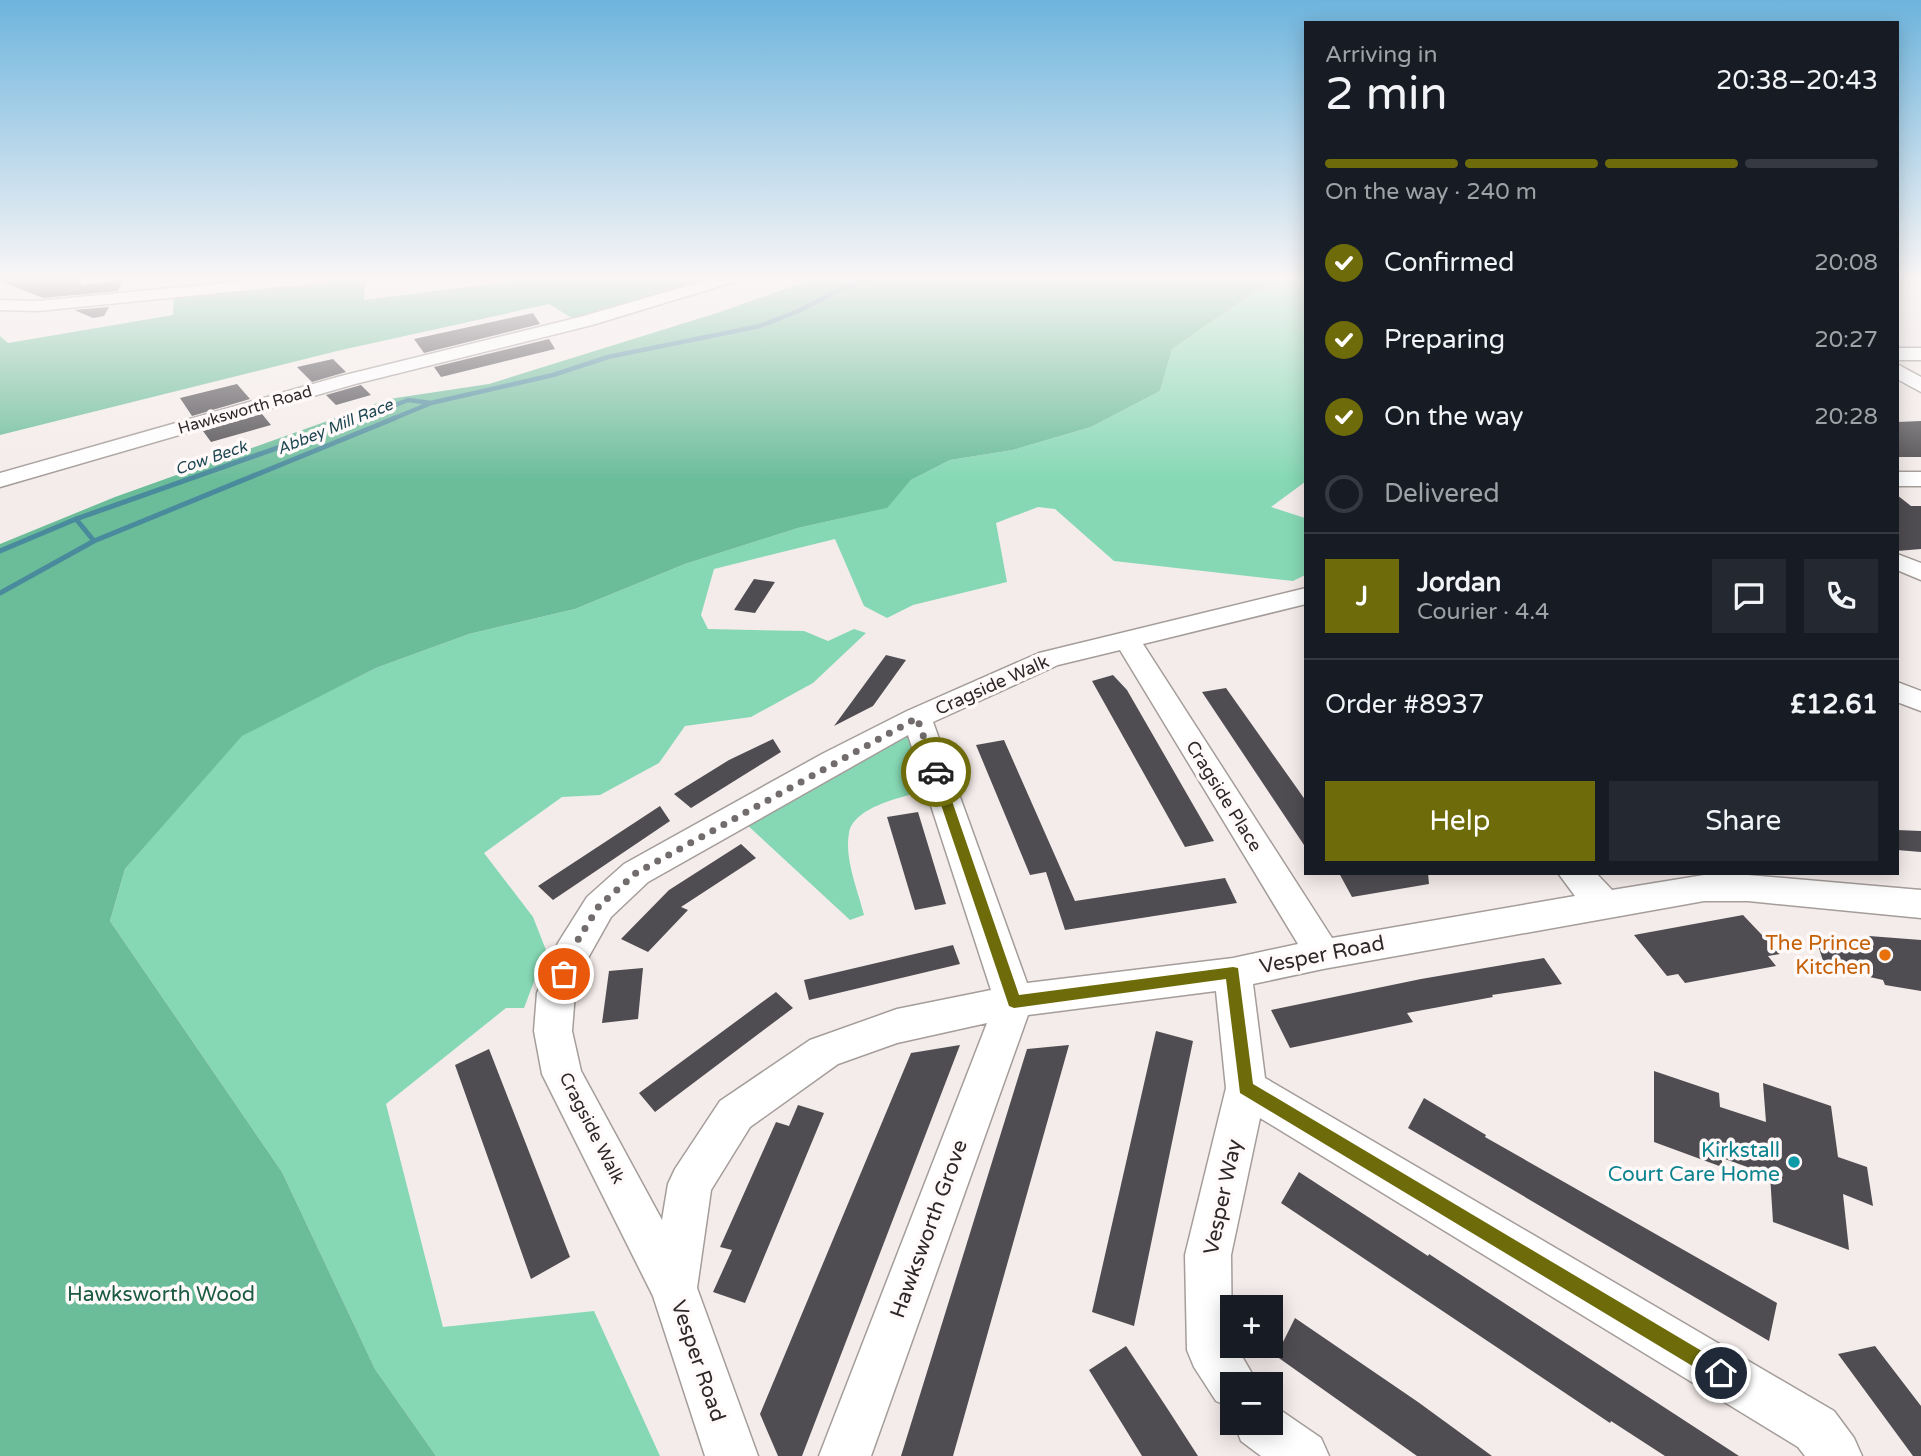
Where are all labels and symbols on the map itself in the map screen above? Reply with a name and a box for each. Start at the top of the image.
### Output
street label: Hawksworth Road [176,381,314,439]
water label: Abbey Mill Race [274,394,397,459]
water label: Cow Beck [172,436,251,480]
street label: Cragside Walk [932,650,1052,720]
courier [901,737,971,807]
street label: Cragside Place [1181,737,1267,855]
street label: Vesper Road [1257,931,1387,979]
place label: The Prince Kitchen [1765,931,1871,980]
pin [534,944,594,1004]
marker: The Prince Kitchen [1877,947,1893,963]
street label: Cragside Walk [555,1069,630,1188]
street label: Hawksworth Grove [885,1136,973,1322]
street label: Vesper Way [1199,1137,1247,1257]
place label: Kirkstall Court Care Home [1608,1138,1780,1187]
marker: Kirkstall Court Care Home [1786,1154,1802,1170]
park label: Hawksworth Wood [67,1282,255,1307]
street label: Vesper Road [666,1297,730,1425]
pin [1691,1343,1751,1403]

